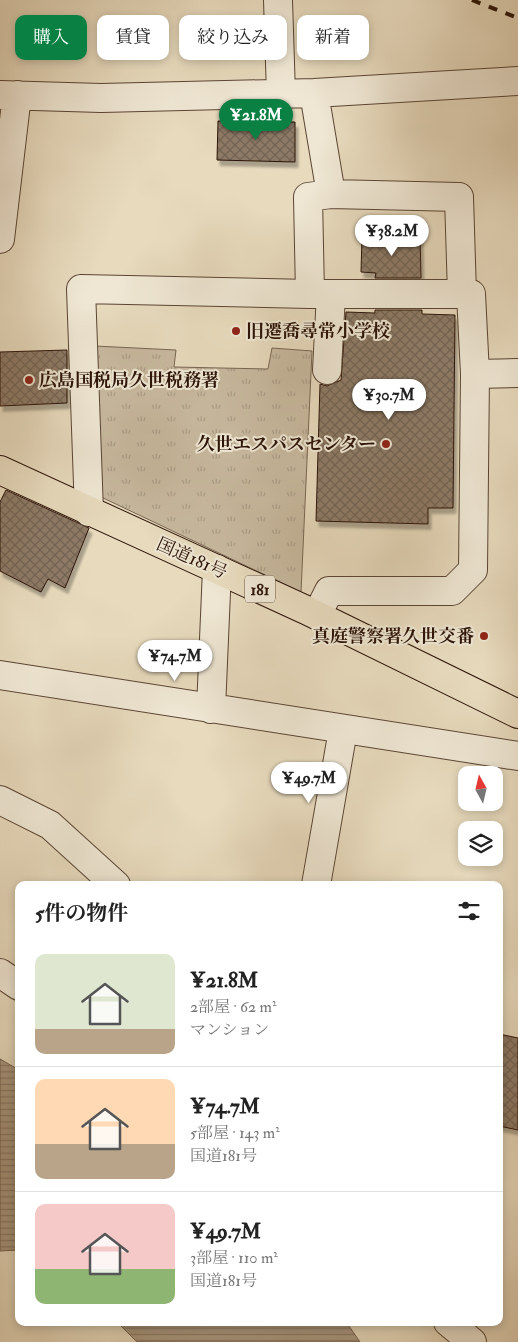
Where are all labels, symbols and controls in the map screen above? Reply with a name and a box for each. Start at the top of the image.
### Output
chip: 購入 [15,15,87,60]
chip: 賃貸 [97,15,169,60]
chip: 絞り込み [179,15,287,60]
chip: 新着 [297,15,369,60]
pin: ¥21.8M [215,98,297,141]
text: ¥21.8M [230,105,282,125]
pin: ¥38.2M [351,214,433,257]
text: ¥38.2M [366,221,418,241]
place label: 旧遷喬尋常小学校 [246,320,390,343]
marker: 旧遷喬尋常小学校 [230,325,242,337]
place label: 広島国税局久世税務署 [39,369,219,392]
marker: 広島国税局久世税務署 [23,374,35,386]
pin: ¥30.7M [348,378,430,421]
text: ¥30.7M [363,385,415,405]
place label: 久世エスパスセンター [197,433,376,456]
marker: 久世エスパスセンター [380,438,392,450]
street label: 国道181号 [153,533,231,584]
road number: 181 [245,576,275,602]
place label: 真庭警察署久世交番 [312,625,474,648]
marker: 真庭警察署久世交番 [478,630,490,642]
pin: ¥74.7M [134,640,216,682]
text: ¥74.7M [148,646,202,666]
pin: ¥49.7M [268,762,350,804]
north arrow [458,766,502,811]
map controls [458,766,503,866]
text: ¥49.7M [282,768,336,788]
button: layers [458,821,503,866]
icon: filters [455,897,483,925]
text: 5件の物件 [35,900,128,927]
text: ¥21.8M [190,967,258,994]
icon: home [75,974,135,1034]
text: 2部屋 · 62 m² [190,997,276,1017]
text: マンション [190,1020,269,1040]
text: ¥74.7M [190,1093,260,1120]
icon: home [75,1099,135,1159]
text: 5部屋 · 143 m² [190,1123,280,1143]
text: 国道181号 [190,1146,257,1166]
text: ¥49.7M [190,1218,261,1245]
icon: home [75,1224,135,1284]
text: 3部屋 · 110 m² [190,1248,278,1268]
text: 国道181号 [190,1271,257,1291]

